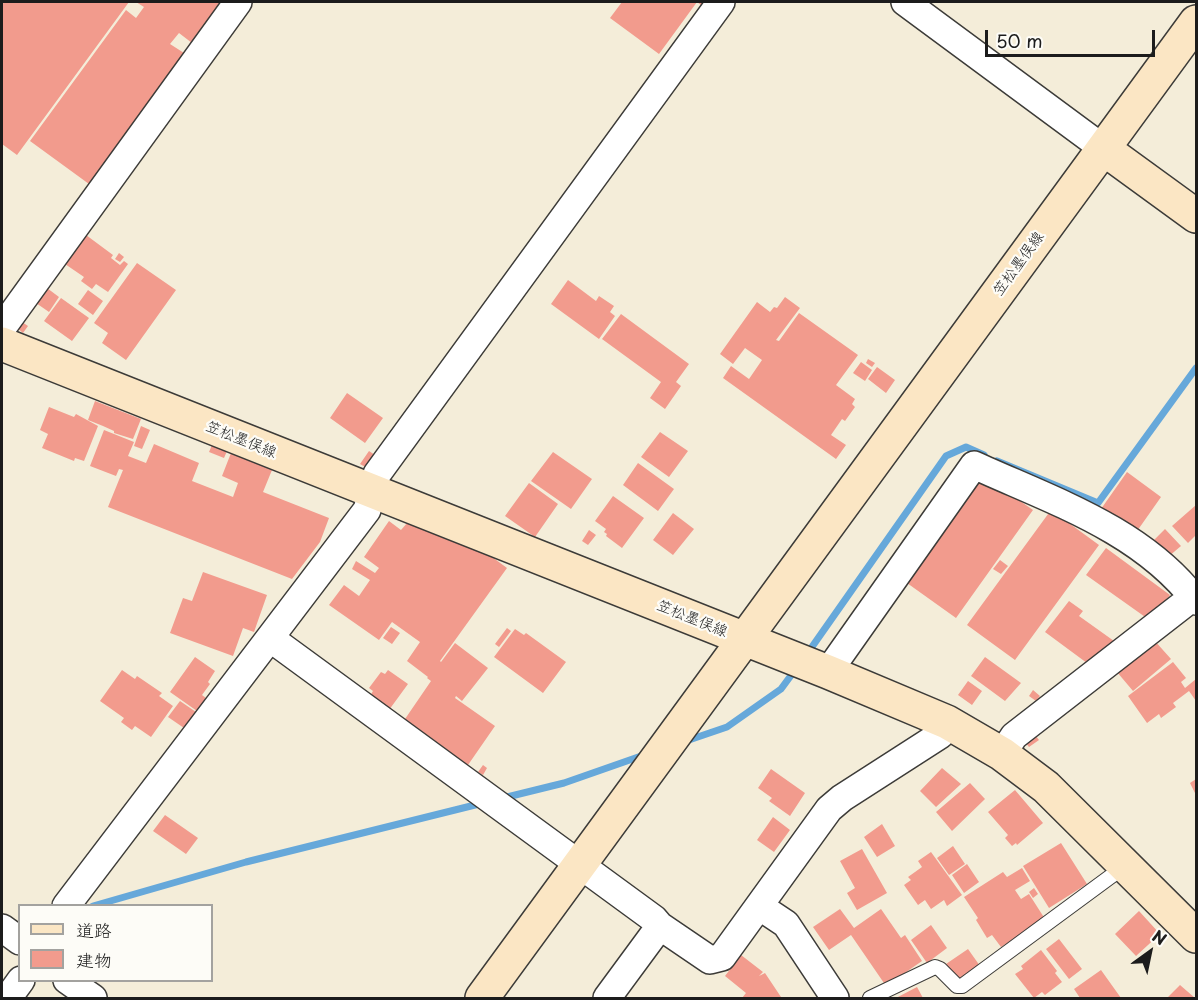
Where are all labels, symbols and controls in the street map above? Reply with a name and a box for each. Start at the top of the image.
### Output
scale bar [988,18,1158,56]
text: 50 m [996,27,1043,54]
street label: 笠松墨俣線 [990,228,1048,300]
street label: 笠松墨俣線 [203,418,279,462]
street label: 笠松墨俣線 [654,597,730,641]
legend [18,904,213,982]
text: 道路 [76,916,112,943]
north arrow [1120,922,1180,982]
text: N [1148,923,1172,950]
text: 建物 [76,946,112,973]

